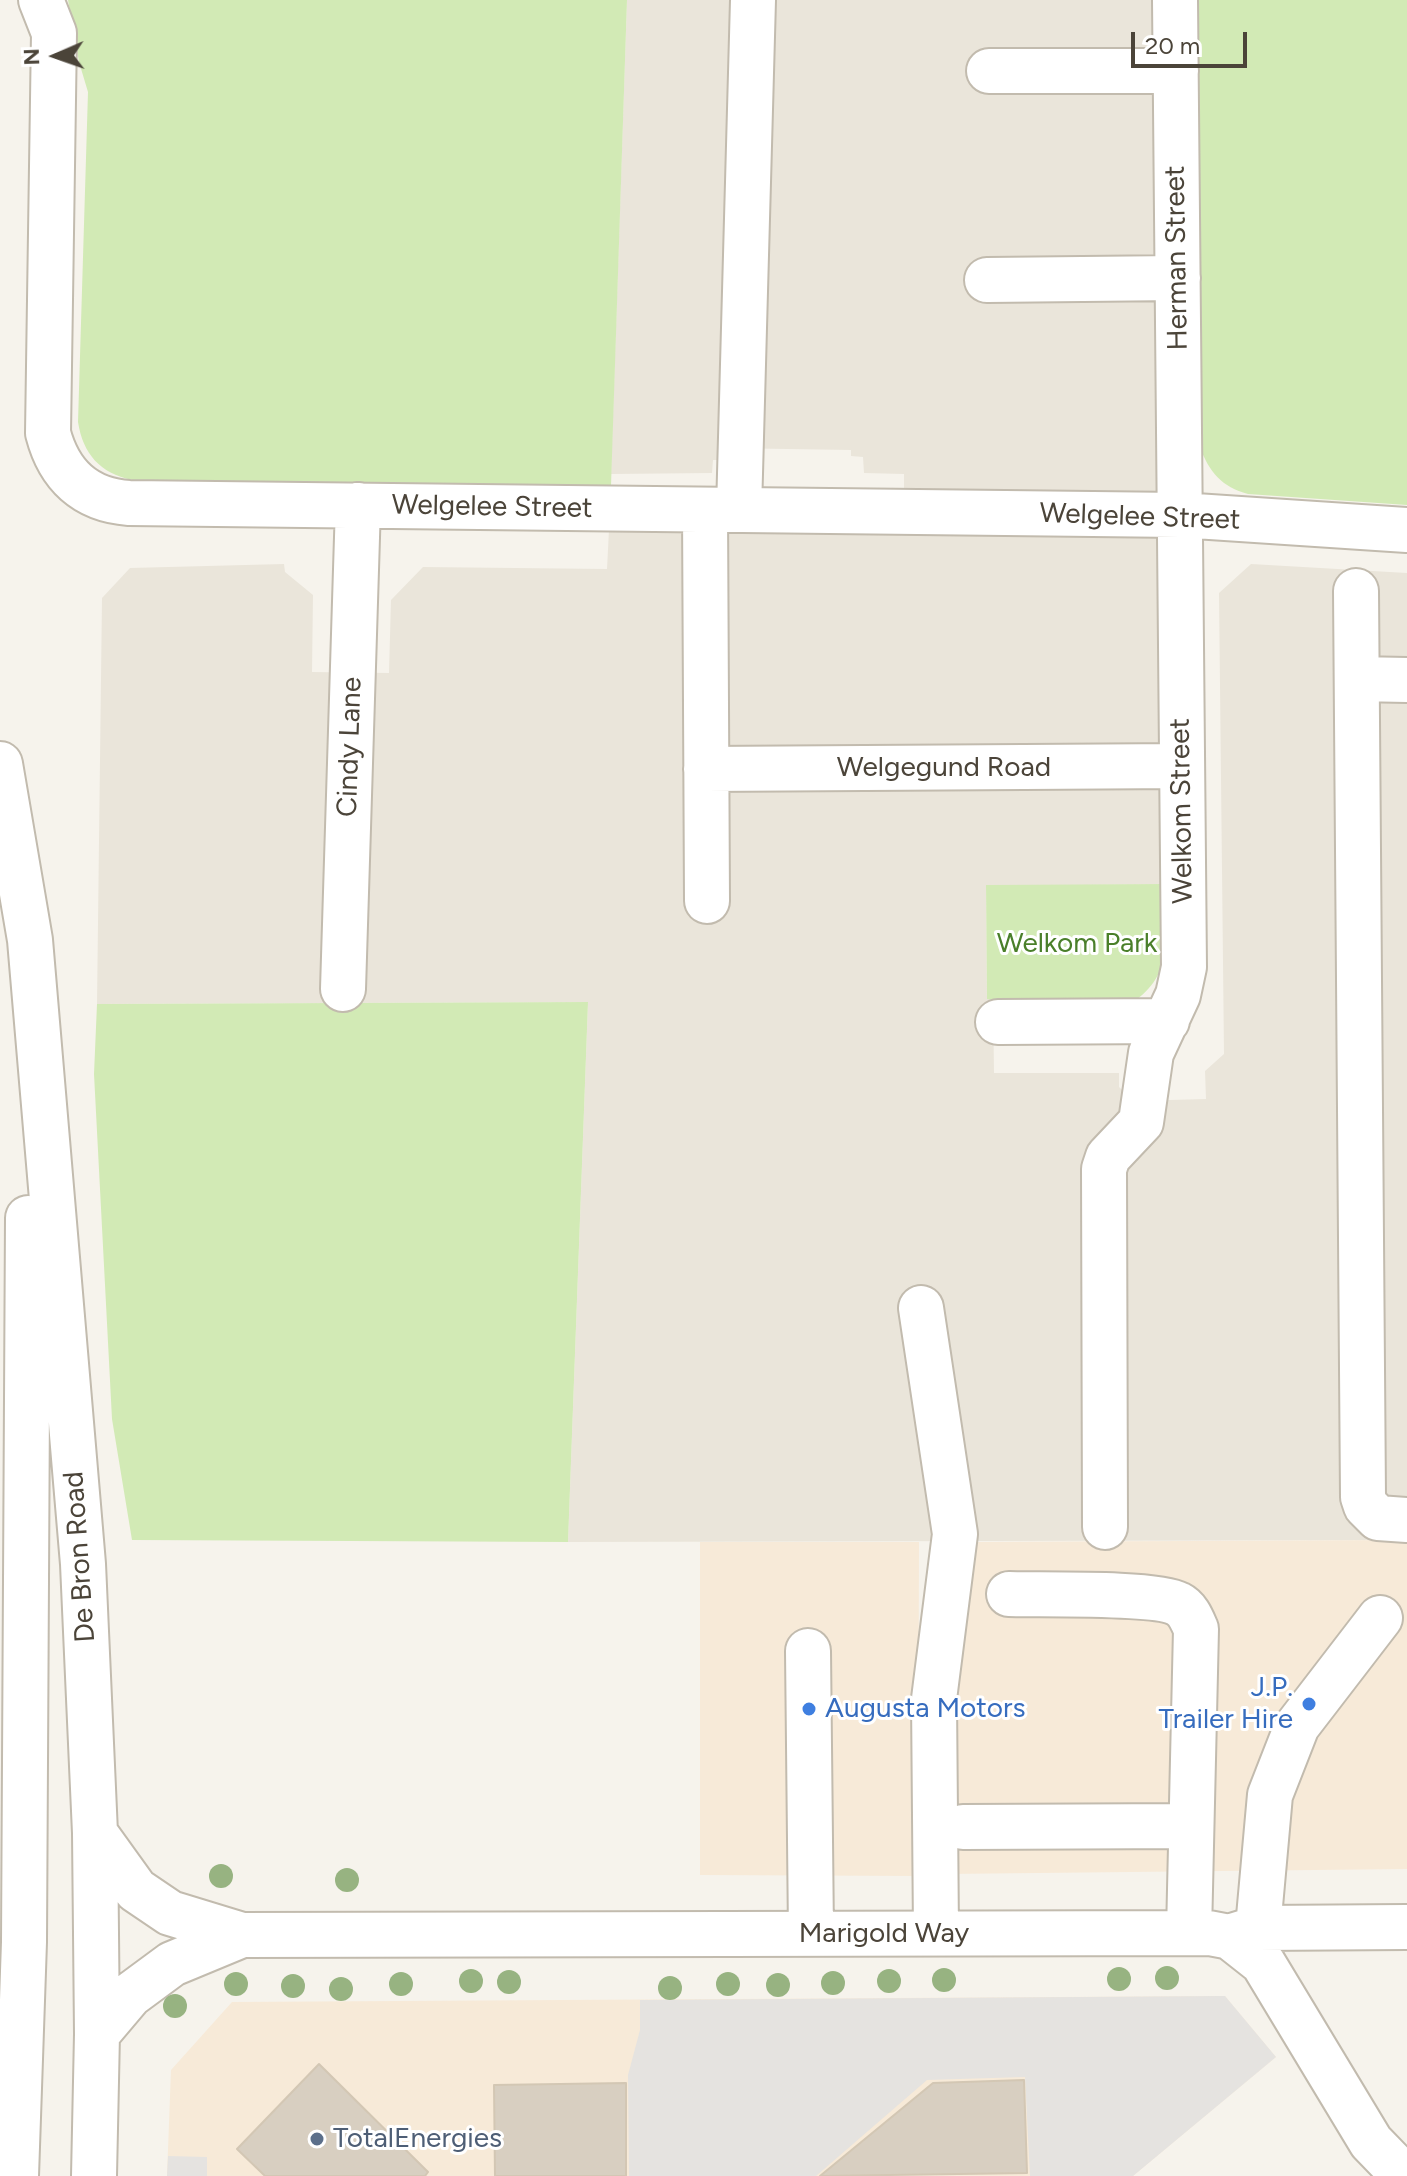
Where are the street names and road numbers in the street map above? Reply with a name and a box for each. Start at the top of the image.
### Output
street label: Herman Street [1159,165,1195,351]
street label: Welgelee Street [391,488,593,526]
street label: Welgelee Street [1039,497,1241,537]
street label: Cindy Lane [331,676,369,818]
street label: Welkom Street [1164,718,1200,904]
street label: Welgegund Road [837,751,1051,785]
street label: De Bron Road [57,1470,103,1644]
street label: Marigold Way [799,1917,969,1951]

